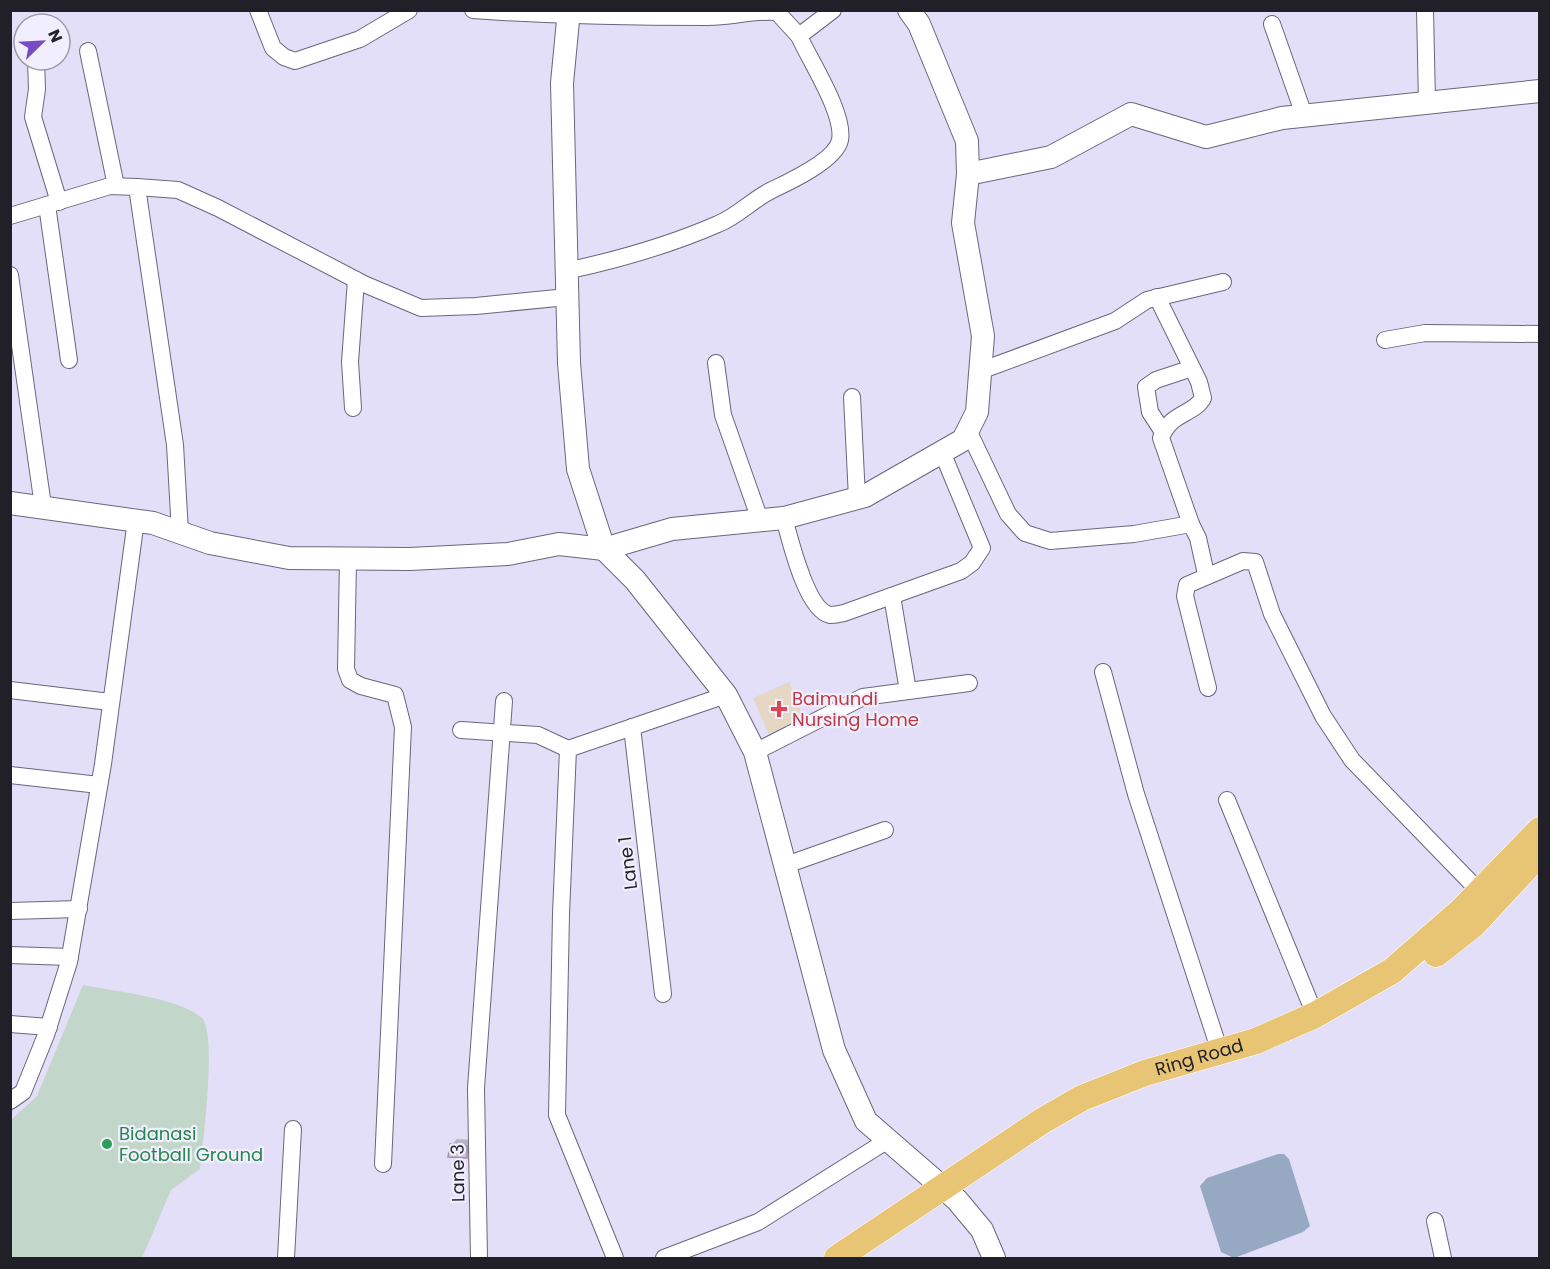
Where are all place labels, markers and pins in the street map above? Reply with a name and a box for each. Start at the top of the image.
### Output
place label: Baimundi Nursing Home [792,686,919,732]
marker: Baimundi Nursing Home [770,700,788,718]
place label: Bidanasi Football Ground [119,1121,263,1167]
marker: Bidanasi Football Ground [100,1137,114,1151]

